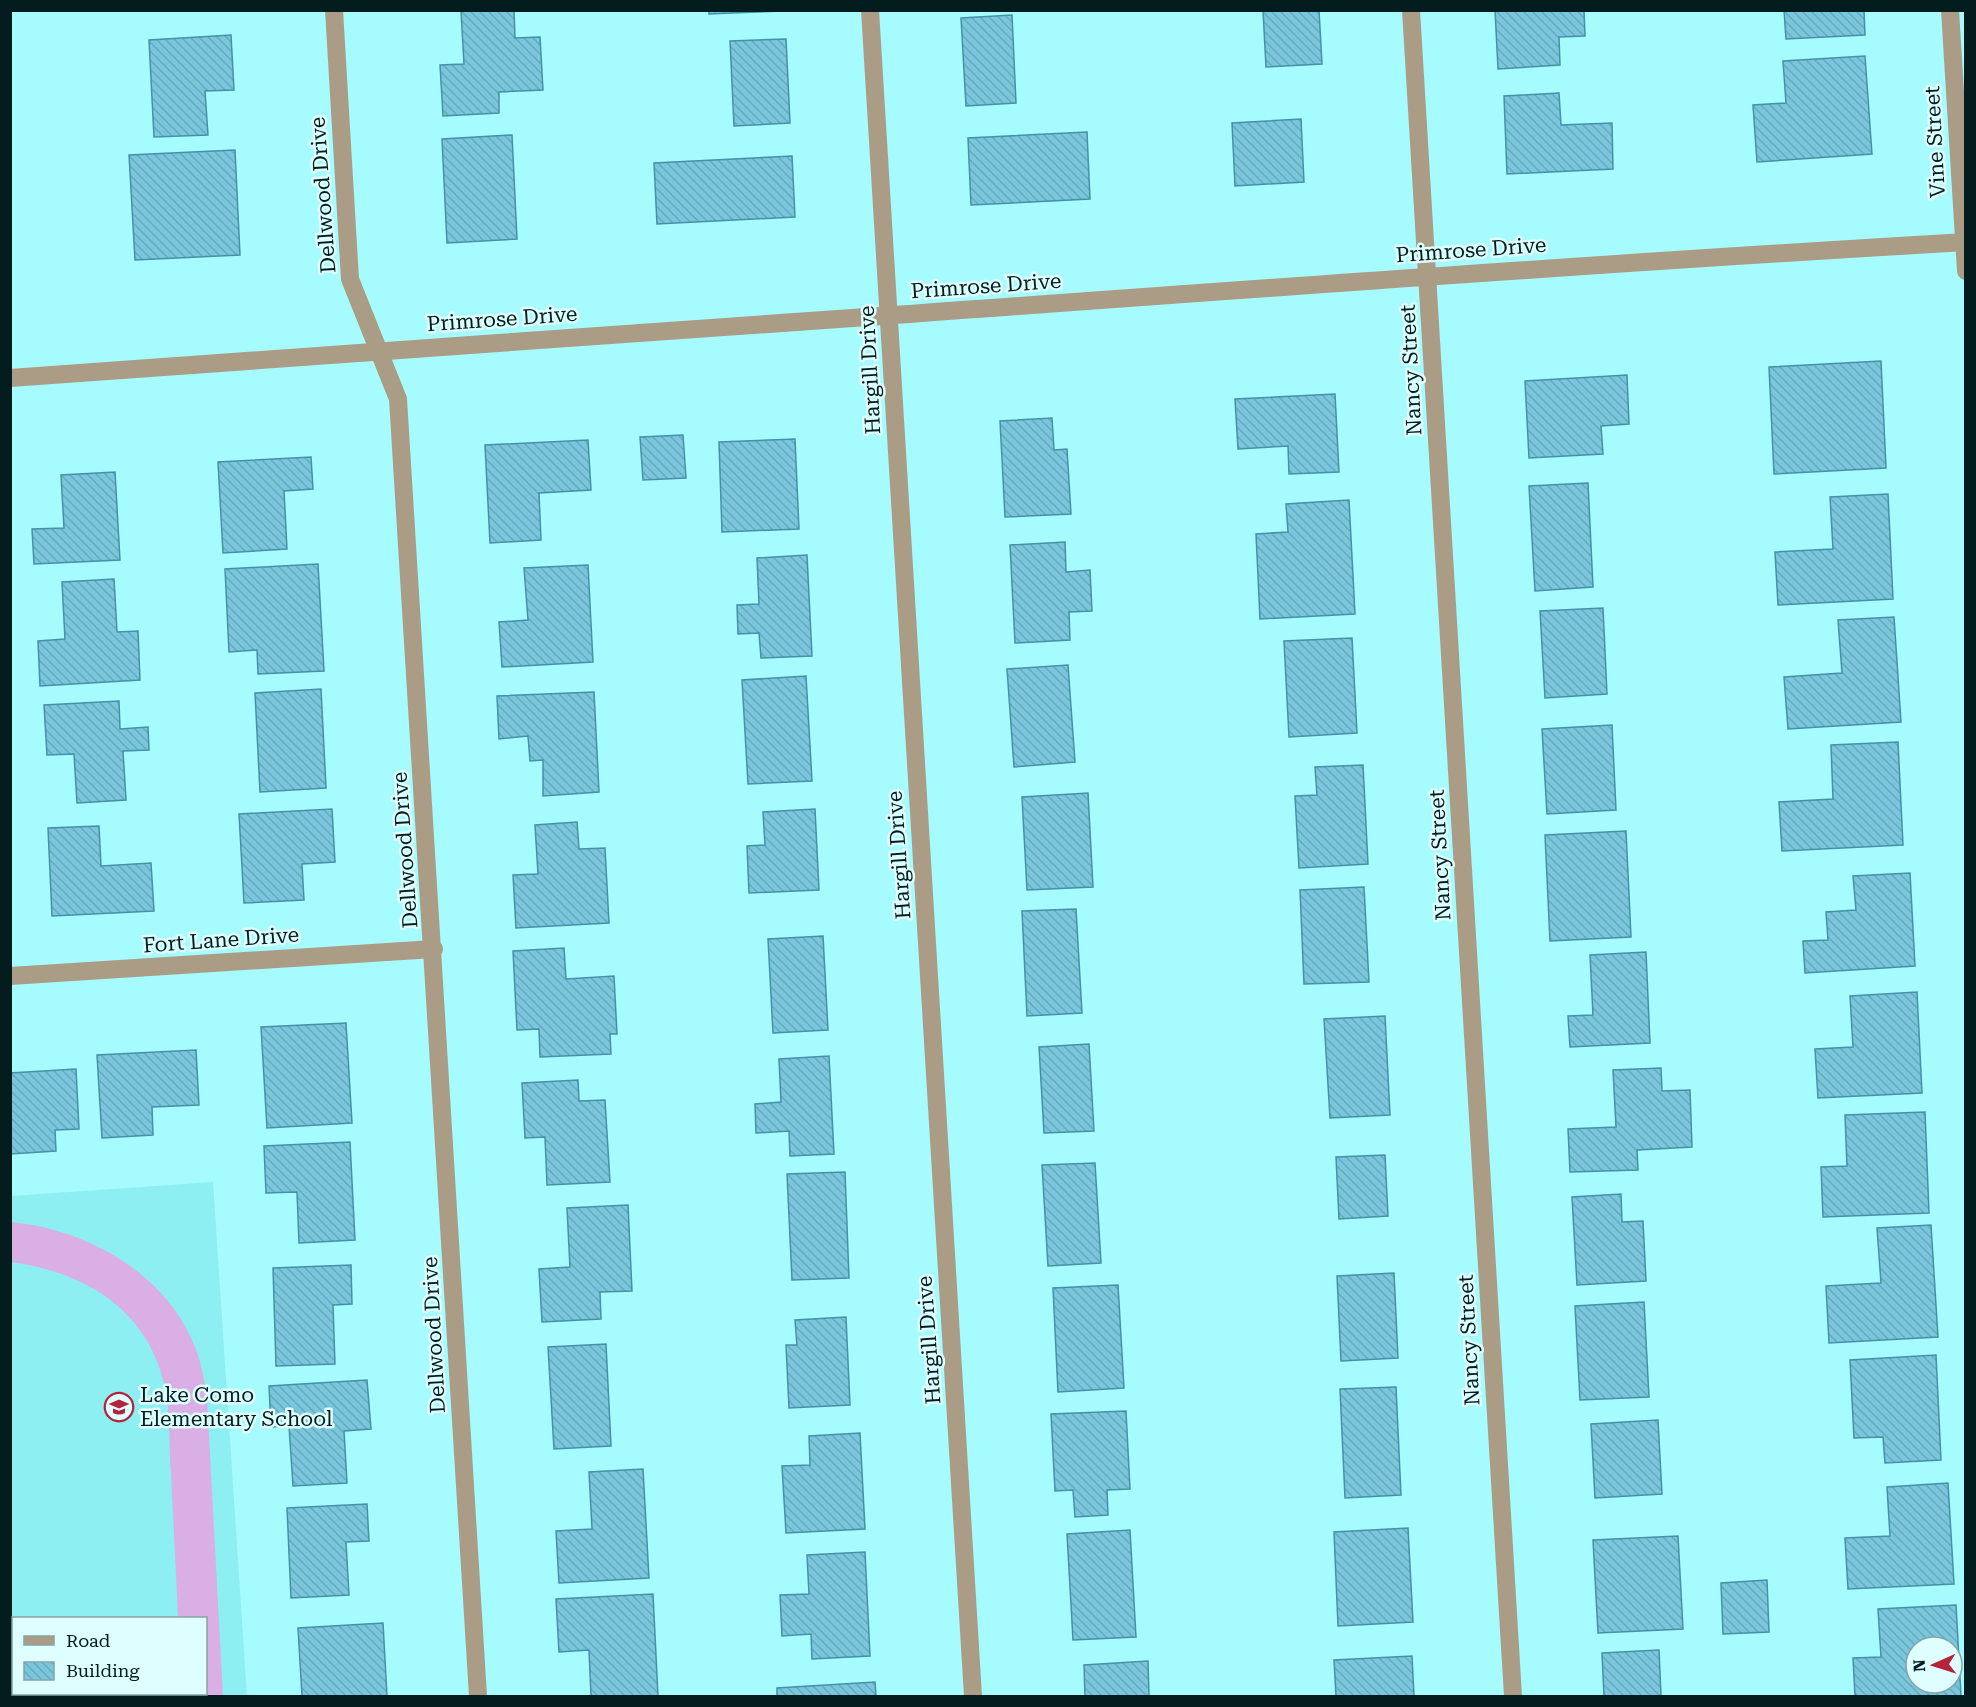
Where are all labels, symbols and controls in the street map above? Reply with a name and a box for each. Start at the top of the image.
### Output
street label: Vine Street [1920,85,1950,199]
street label: Dellwood Drive [306,116,340,274]
street label: Primrose Drive [1395,233,1547,267]
street label: Primrose Drive [910,269,1062,303]
street label: Primrose Drive [426,302,578,336]
street label: Nancy Street [1396,304,1426,436]
street label: Hargill Drive [855,305,885,435]
street label: Dellwood Drive [388,771,422,929]
street label: Nancy Street [1425,789,1455,921]
street label: Hargill Drive [883,790,915,920]
street label: Fort Lane Drive [142,923,300,957]
street label: Dellwood Drive [418,1256,450,1414]
street label: Nancy Street [1454,1274,1484,1406]
street label: Hargill Drive [913,1275,945,1405]
place label: Lake Como Elementary School [140,1383,333,1431]
school or university icon: Lake Como Elementary School [103,1391,135,1423]
legend [12,1617,207,1695]
text: Road [66,1630,111,1651]
north arrow [1904,1635,1964,1695]
text: N [1910,1659,1929,1672]
text: Building [66,1660,140,1681]

